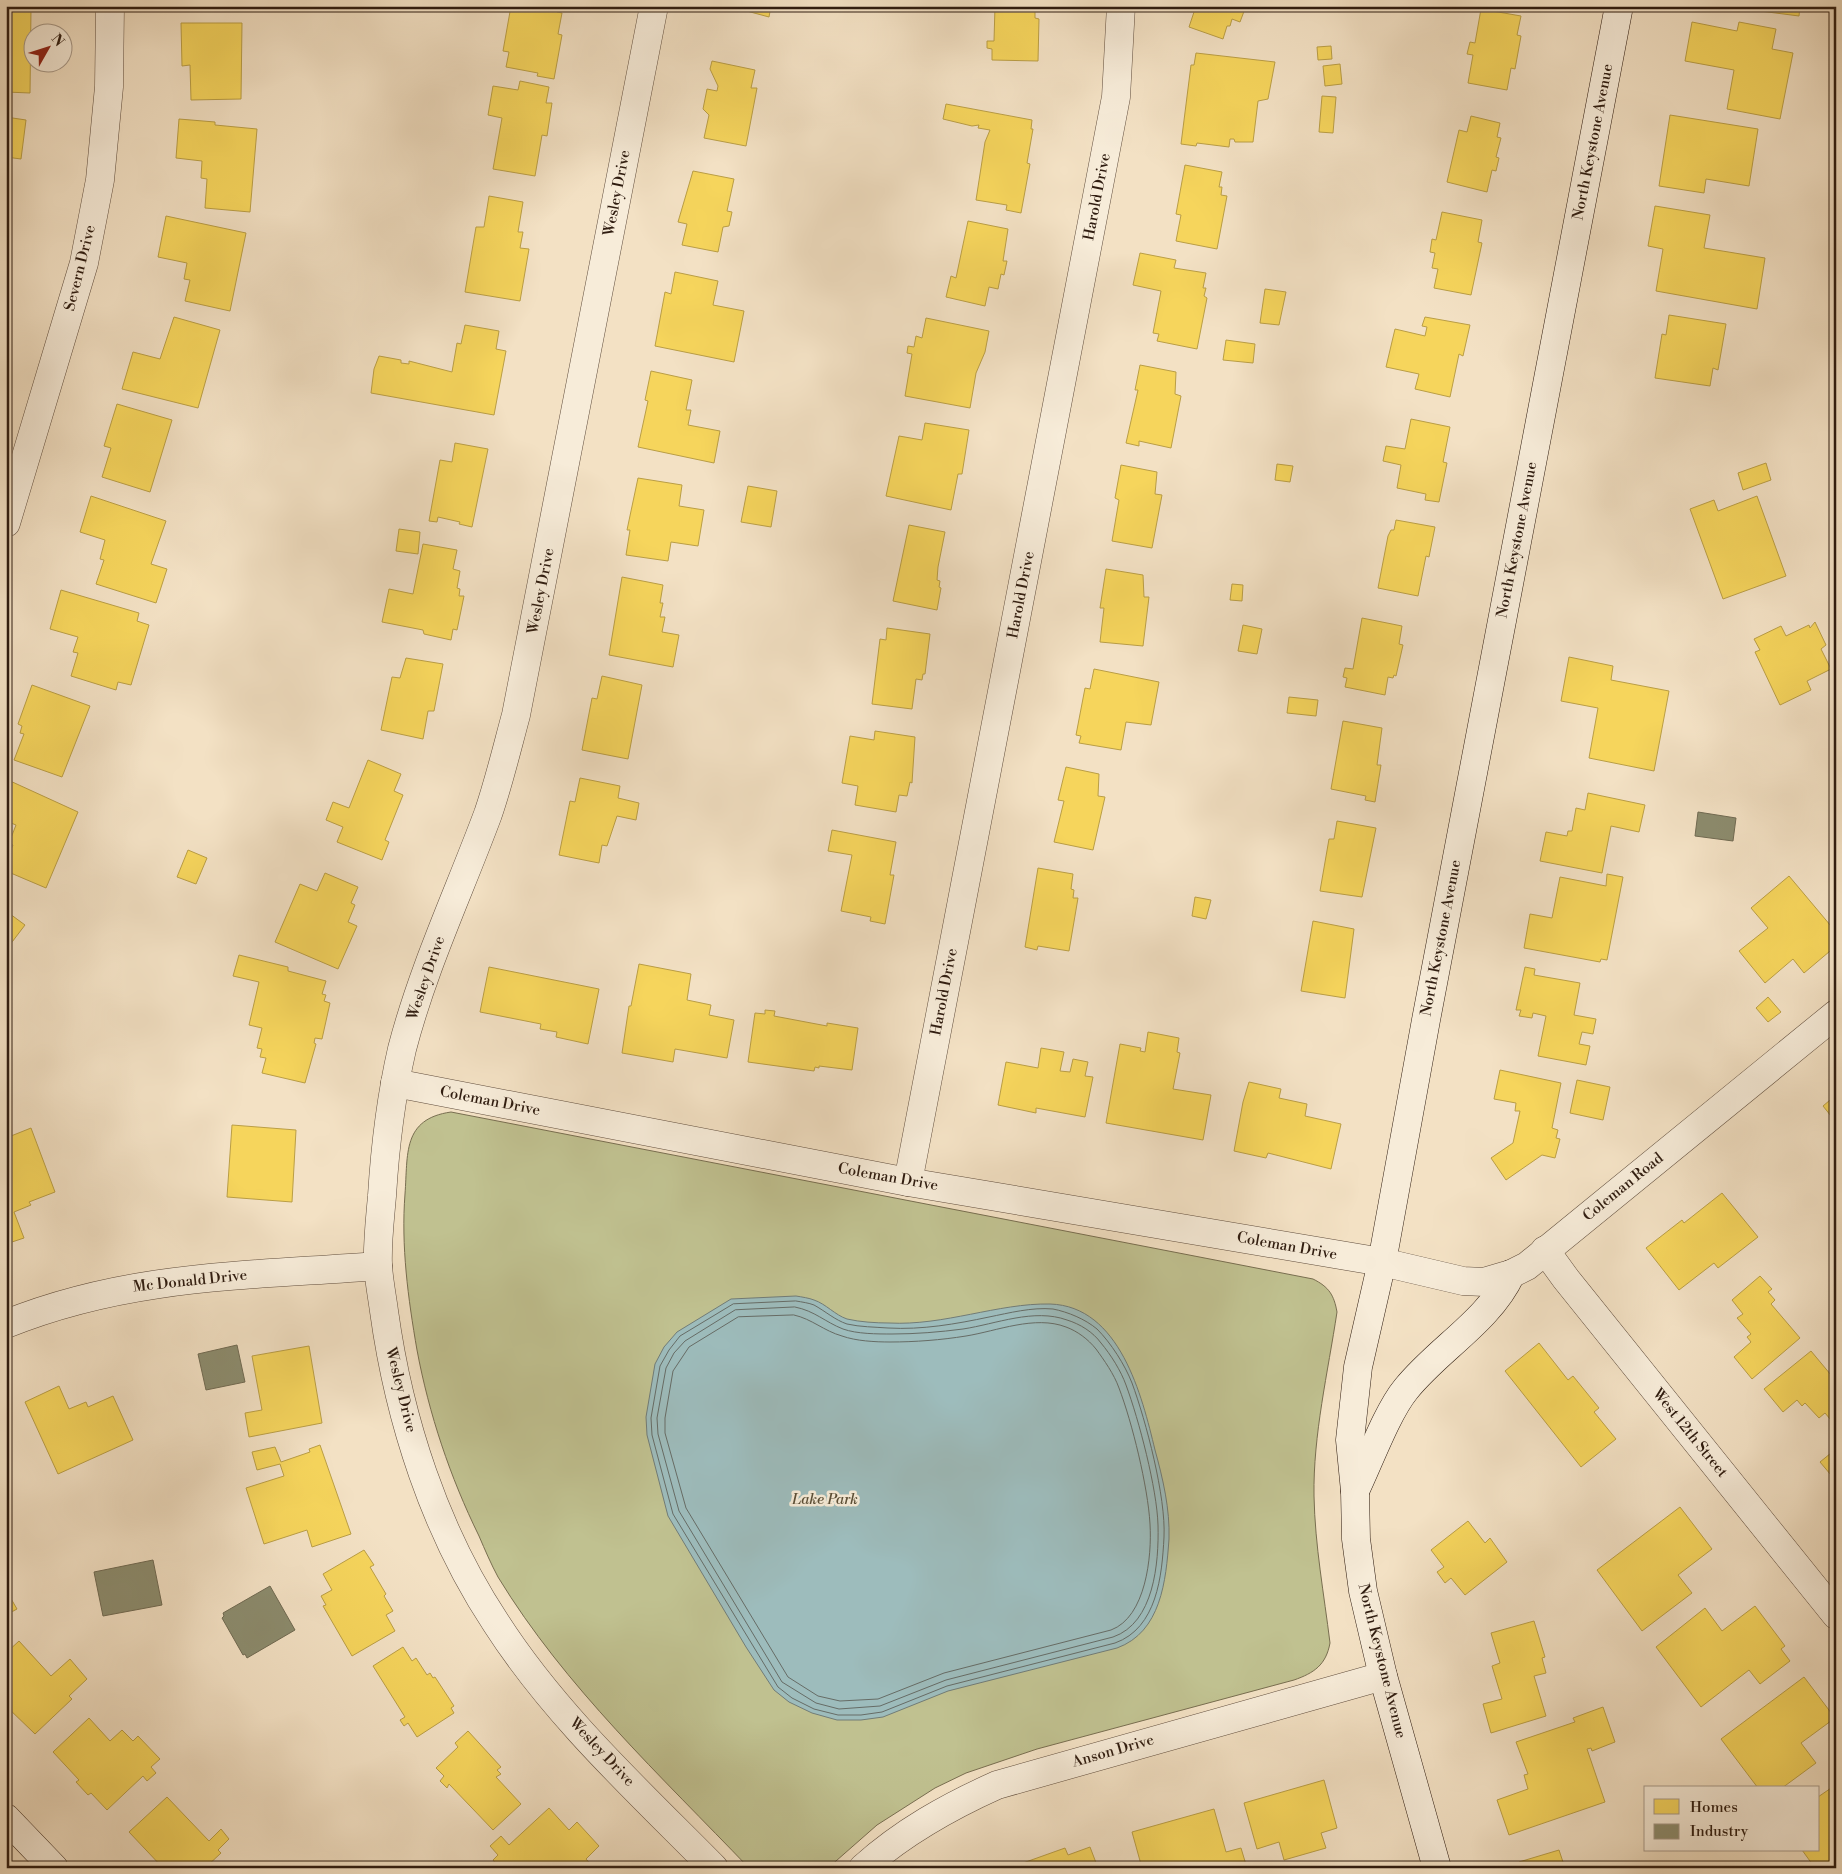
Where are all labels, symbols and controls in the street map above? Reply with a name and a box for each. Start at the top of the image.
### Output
north arrow [22,22,72,72]
text: N [47,30,68,50]
street label: North Keystone Avenue [1569,62,1617,222]
street label: Wesley Drive [599,148,635,239]
street label: Harold Drive [1079,152,1115,242]
street label: Severn Drive [60,223,100,313]
street label: North Keystone Avenue [1493,460,1541,620]
street label: Wesley Drive [523,546,559,637]
street label: Harold Drive [1003,550,1039,640]
street label: North Keystone Avenue [1417,858,1465,1018]
street label: Wesley Drive [402,934,449,1023]
street label: Harold Drive [926,947,962,1037]
street label: Coleman Drive [438,1082,542,1120]
street label: Coleman Road [1579,1148,1668,1225]
street label: Coleman Drive [836,1159,940,1195]
street label: Coleman Drive [1235,1228,1339,1264]
street label: Mc Donald Drive [132,1266,248,1296]
street label: Wesley Drive [381,1344,421,1435]
street label: West 12th Street [1648,1384,1732,1482]
park label: Lake Park [791,1490,858,1509]
street label: North Keystone Avenue [1354,1582,1410,1740]
street label: Wesley Drive [565,1713,639,1790]
street label: Anson Drive [1069,1730,1156,1772]
legend [1644,1786,1820,1852]
text: Homes [1690,1798,1738,1817]
text: Industry [1690,1822,1749,1841]

